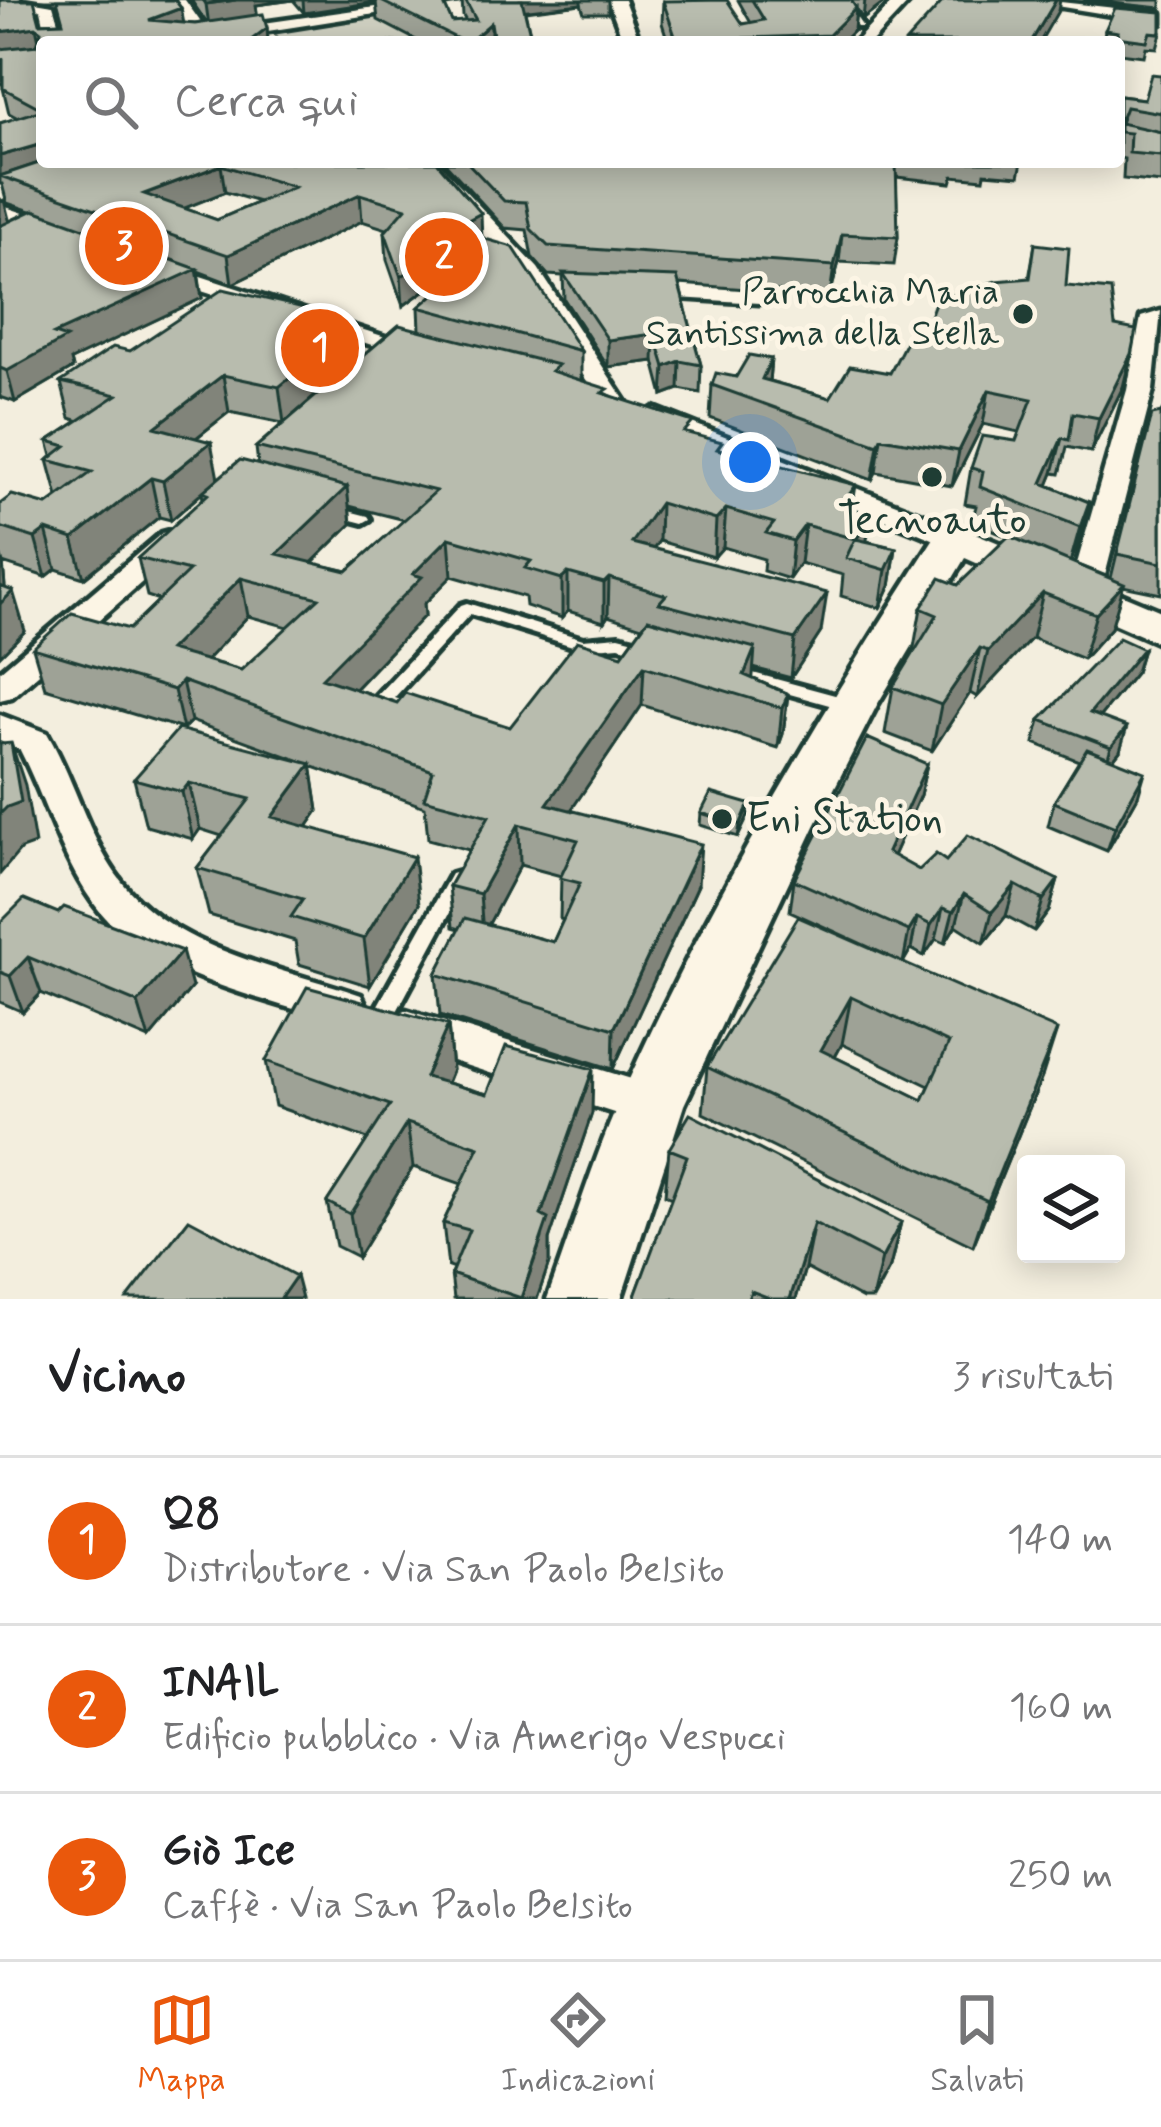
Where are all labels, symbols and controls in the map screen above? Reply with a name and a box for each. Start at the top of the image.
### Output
search box [36,36,1125,168]
icon: search [78,69,144,135]
text: Cerca qui [174,73,358,132]
pin: 3 [85,201,163,291]
pin: 2 [405,212,483,302]
place label: Parrocchia Maria Santissima della Stella [646,270,999,358]
marker: Parrocchia Maria Santissima della Stella [1010,301,1036,327]
pin: 1 [281,303,359,393]
your location [720,432,780,492]
marker: Tecnoauto [919,464,945,490]
place label: Tecnoauto [837,494,1027,549]
place label: Eni Station [746,792,943,847]
marker: Eni Station [709,806,735,832]
map controls [1017,1155,1125,1263]
button: layers [1017,1155,1125,1263]
text: Vicino [48,1344,186,1410]
text: 3 risultati [953,1352,1113,1403]
text: Q8 [162,1486,221,1545]
text: 1 [78,1515,96,1566]
text: 140 m [1007,1515,1113,1566]
text: Distributore · Via San Paolo Belsito [162,1545,725,1596]
text: INAIL [162,1654,280,1713]
text: 2 [77,1683,97,1734]
text: 160 m [1009,1683,1113,1734]
text: Edificio pubblico · Via Amerigo Vespucci [162,1713,786,1764]
text: Giò Ice [162,1822,296,1881]
text: 3 [78,1851,96,1902]
text: 250 m [1008,1851,1113,1902]
text: Caffè · Via San Paolo Belsito [162,1881,633,1932]
tab: Mappa [138,1987,226,2103]
tab: Indicazioni [501,1987,655,2103]
tab: Salvati [930,1987,1023,2103]

